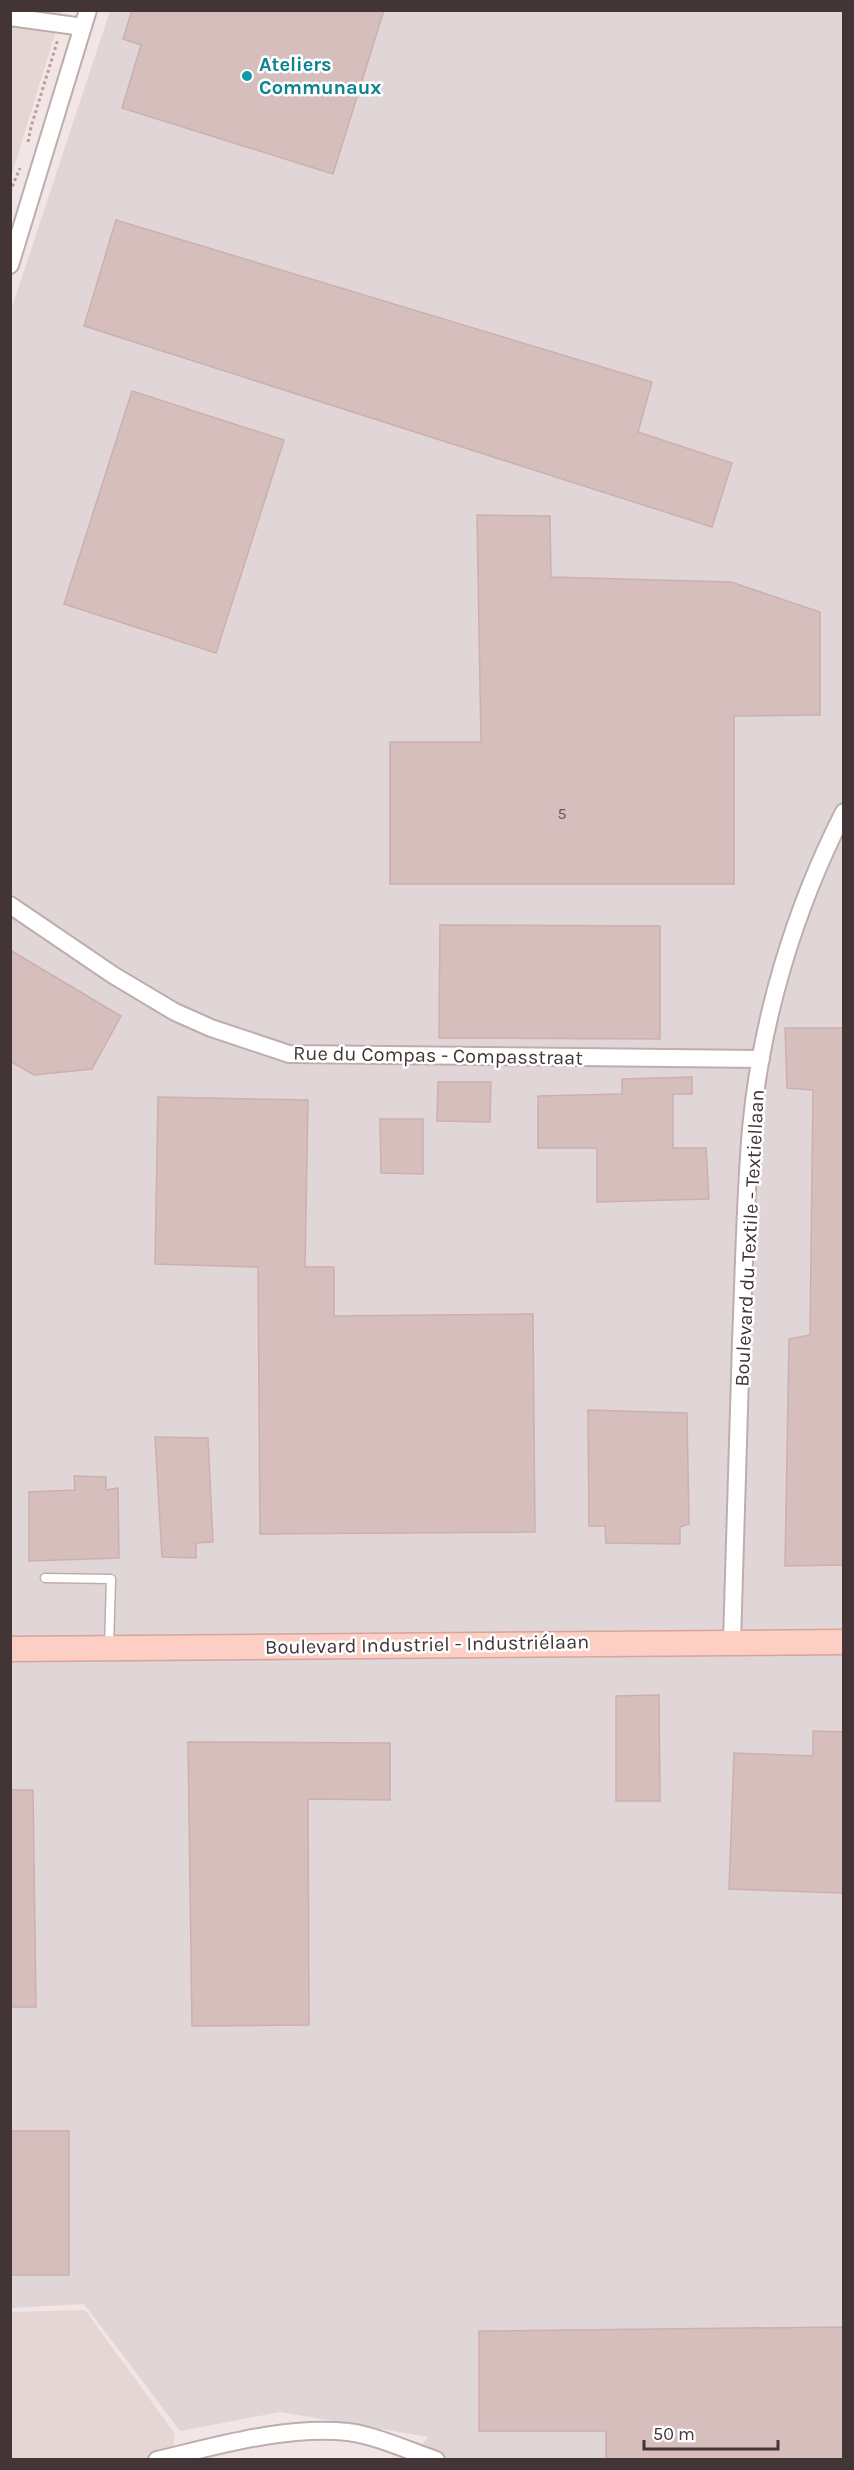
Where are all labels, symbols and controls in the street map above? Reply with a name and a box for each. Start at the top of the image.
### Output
place label: Ateliers Communaux [259,53,381,99]
marker: Ateliers Communaux [240,69,254,83]
house number: 5 [557,804,567,823]
street label: Rue du Compas - Compasstraat [293,1041,583,1070]
street label: Boulevard du Textile - Textiellaan [730,1089,769,1387]
street label: Boulevard Industriel - Industriélaan [265,1630,589,1659]
scale bar [644,2413,778,2451]
text: 50 m [653,2423,695,2445]

